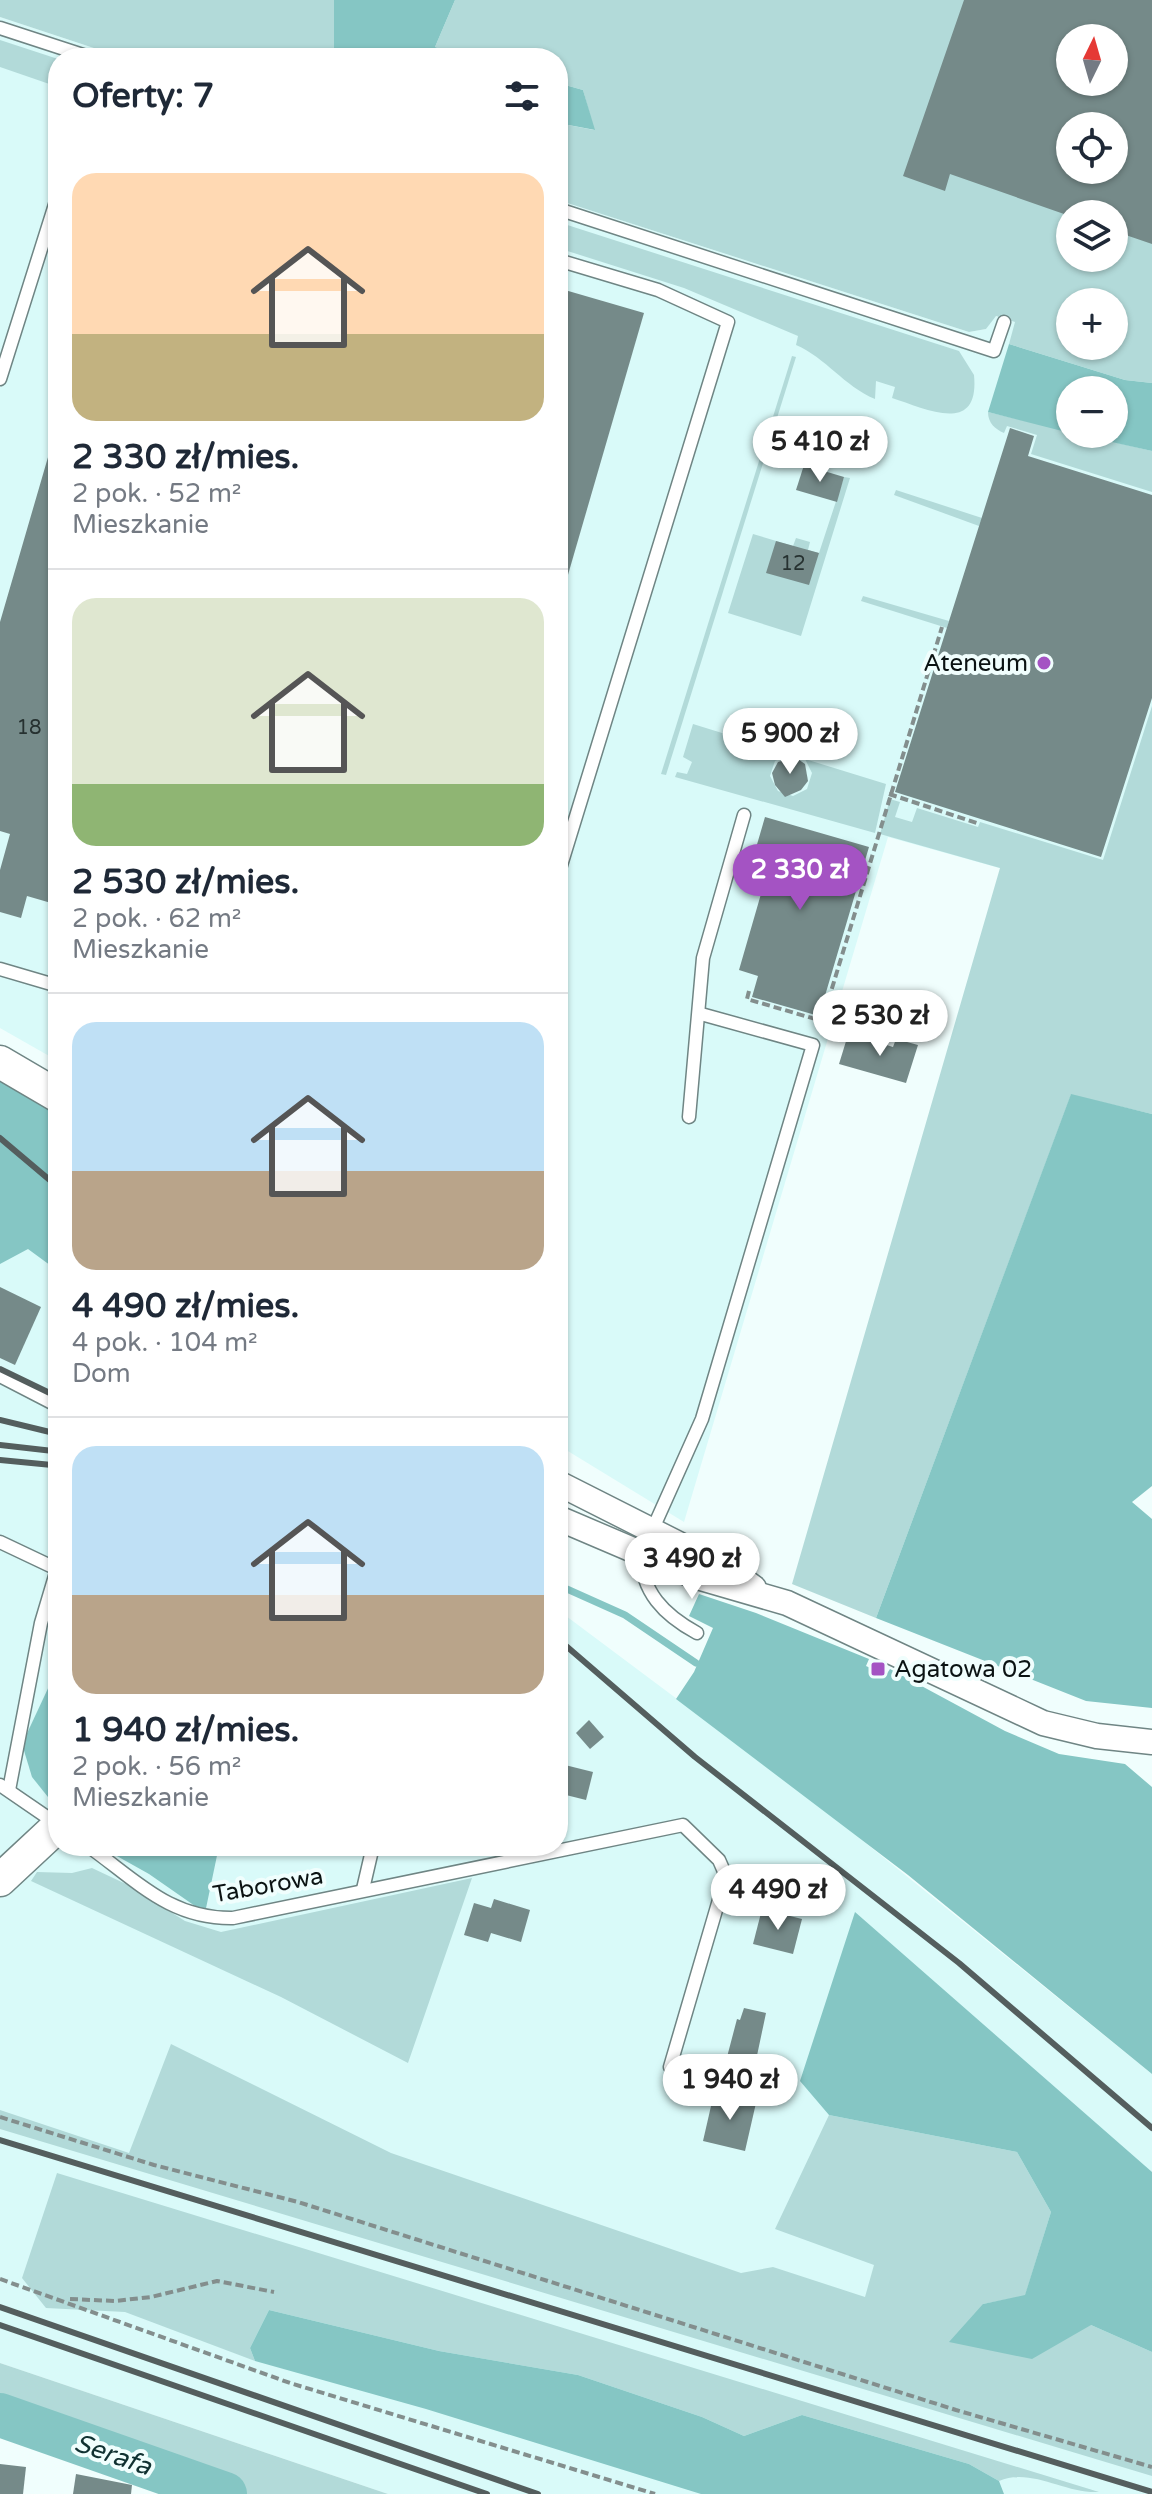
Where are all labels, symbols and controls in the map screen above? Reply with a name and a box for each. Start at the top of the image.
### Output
north arrow [1056,24,1128,96]
map controls [1056,24,1128,448]
icon: filters [500,74,544,118]
text: Oferty: 7 [72,76,214,117]
button: locate [1056,112,1128,184]
button: layers [1056,200,1128,272]
icon: home [236,225,380,369]
button: + [1056,288,1128,360]
button: − [1056,376,1128,448]
pin: 5 410 zł [737,416,903,484]
text: 5 410 zł [771,426,869,457]
text: 2 330 zł/mies. [72,437,299,478]
text: 2 pok. · 52 m² [72,478,241,509]
text: Mieszkanie [72,509,209,540]
house number: 12 [780,552,806,576]
place label: Ateneum [923,649,1028,678]
icon: home [236,650,380,794]
marker: Ateneum [1035,654,1053,672]
pin: 5 900 zł [707,708,873,776]
house number: 18 [16,716,42,740]
text: 5 900 zł [741,718,839,749]
pin: 2 330 zł [717,844,883,912]
text: 2 330 zł [751,854,849,885]
text: 2 530 zł/mies. [72,862,299,903]
text: 2 pok. · 62 m² [72,903,241,934]
text: Mieszkanie [72,934,209,965]
pin: 2 530 zł [797,990,963,1058]
text: 2 530 zł [831,1000,929,1031]
icon: home [236,1074,380,1218]
text: 4 490 zł/mies. [72,1286,299,1327]
text: 4 pok. · 104 m² [72,1327,258,1358]
text: Dom [72,1358,131,1389]
icon: home [236,1498,380,1642]
pin: 3 490 zł [609,1533,775,1601]
text: 3 490 zł [643,1543,741,1574]
place label: Agatowa 02 [894,1655,1032,1684]
marker: Agatowa 02 [869,1660,887,1678]
text: 1 940 zł/mies. [72,1710,299,1751]
text: 2 pok. · 56 m² [72,1751,241,1782]
text: Mieszkanie [72,1782,209,1813]
street label: Taborowa [211,1862,326,1909]
pin: 4 490 zł [695,1864,861,1932]
text: 4 490 zł [729,1874,827,1905]
pin: 1 940 zł [647,2054,813,2122]
text: 1 940 zł [681,2064,779,2095]
water label: Serafa [70,2427,157,2482]

